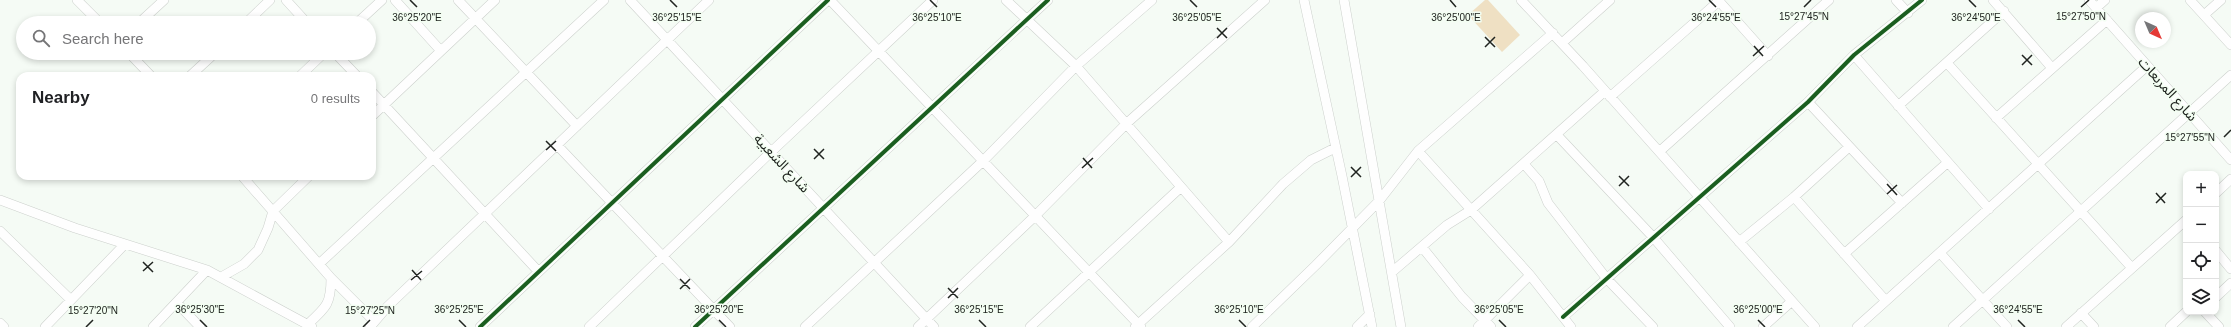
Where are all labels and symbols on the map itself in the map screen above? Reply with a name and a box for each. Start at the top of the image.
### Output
text: 15°27'45"N [1779,11,1829,22]
text: 15°27'50"N [2056,11,2106,22]
text: 36°25'20"E [392,12,442,23]
text: 36°25'15"E [652,12,702,23]
text: 36°25'10"E [912,12,962,23]
text: 36°25'05"E [1172,12,1222,23]
text: 36°25'00"E [1431,12,1481,23]
text: 36°24'55"E [1691,12,1741,23]
text: 36°24'50"E [1951,12,2001,23]
north arrow [2135,12,2171,48]
street label: شارع المربعات [2133,54,2201,126]
street label: شارع الشعبية [749,130,813,198]
text: 15°27'55"N [2165,132,2215,143]
text: 36°25'30"E [175,304,225,315]
text: 36°25'25"E [434,304,484,315]
text: 36°25'20"E [694,304,744,315]
text: 36°25'15"E [954,304,1004,315]
text: 36°25'10"E [1214,304,1264,315]
text: 36°25'05"E [1474,304,1524,315]
text: 36°25'00"E [1733,304,1783,315]
text: 36°24'55"E [1993,304,2043,315]
text: 15°27'20"N [68,305,118,316]
text: 15°27'25"N [345,305,395,316]

